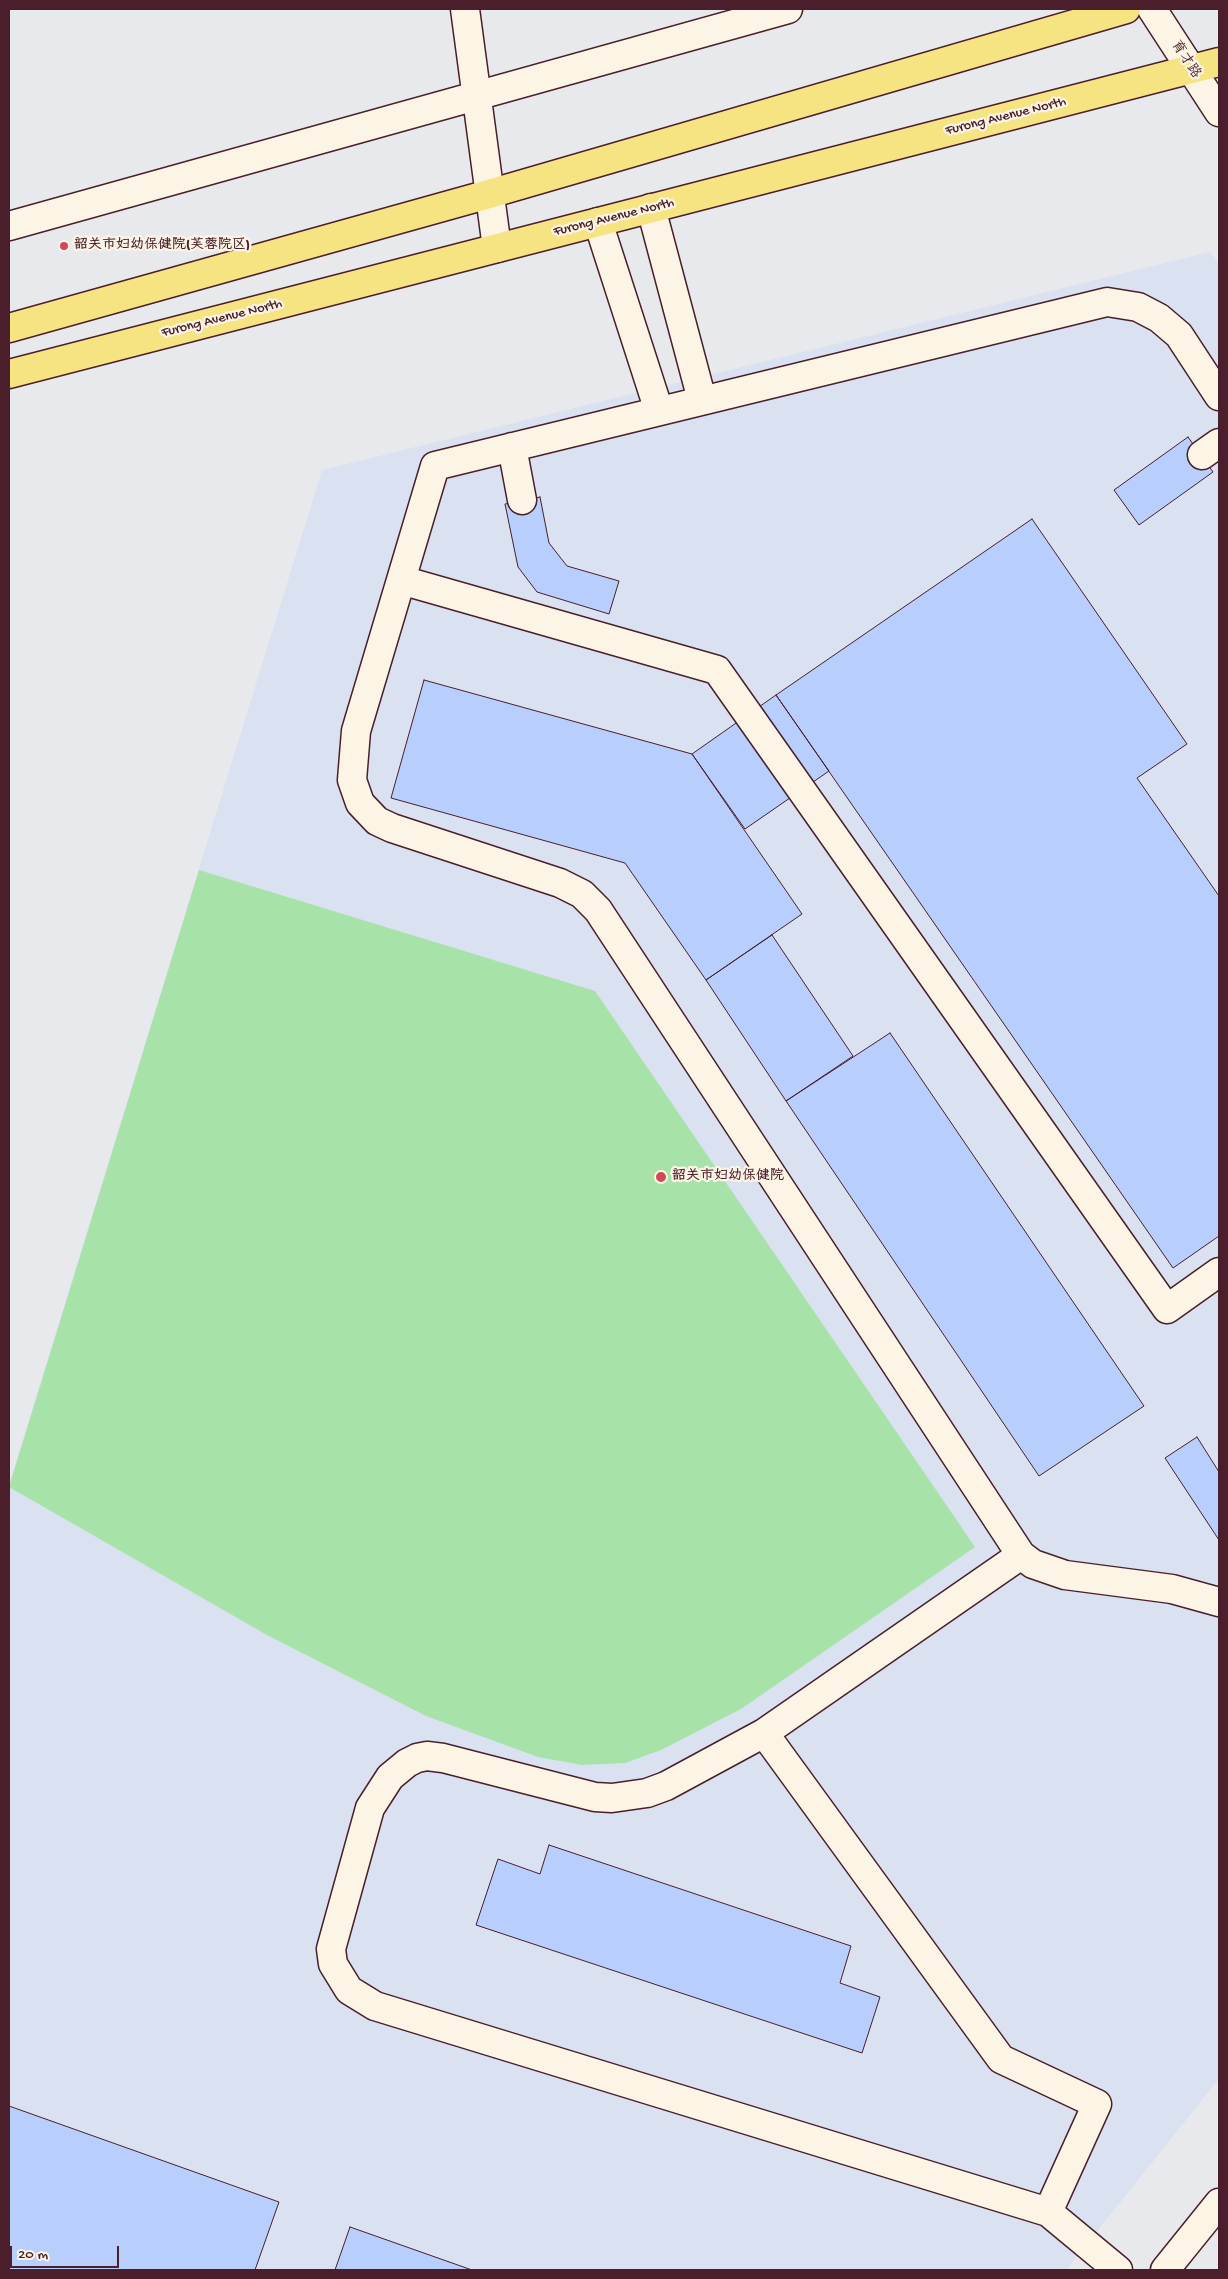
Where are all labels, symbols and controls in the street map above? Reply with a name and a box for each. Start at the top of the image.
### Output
street label: 育才路 [1167,38,1203,82]
street label: Furong Avenue North [944,94,1068,140]
street label: Furong Avenue North [552,195,676,241]
place label: 韶关市妇幼保健院(芙蓉院区) [74,238,250,254]
marker: 韶关市妇幼保健院(芙蓉院区) [58,240,70,252]
street label: Furong Avenue North [160,296,284,342]
place label: 韶关市妇幼保健院 [672,1169,784,1185]
marker: 韶关市妇幼保健院 [654,1170,668,1184]
scale bar [12,2236,121,2268]
text: 20 m [18,2246,48,2264]

